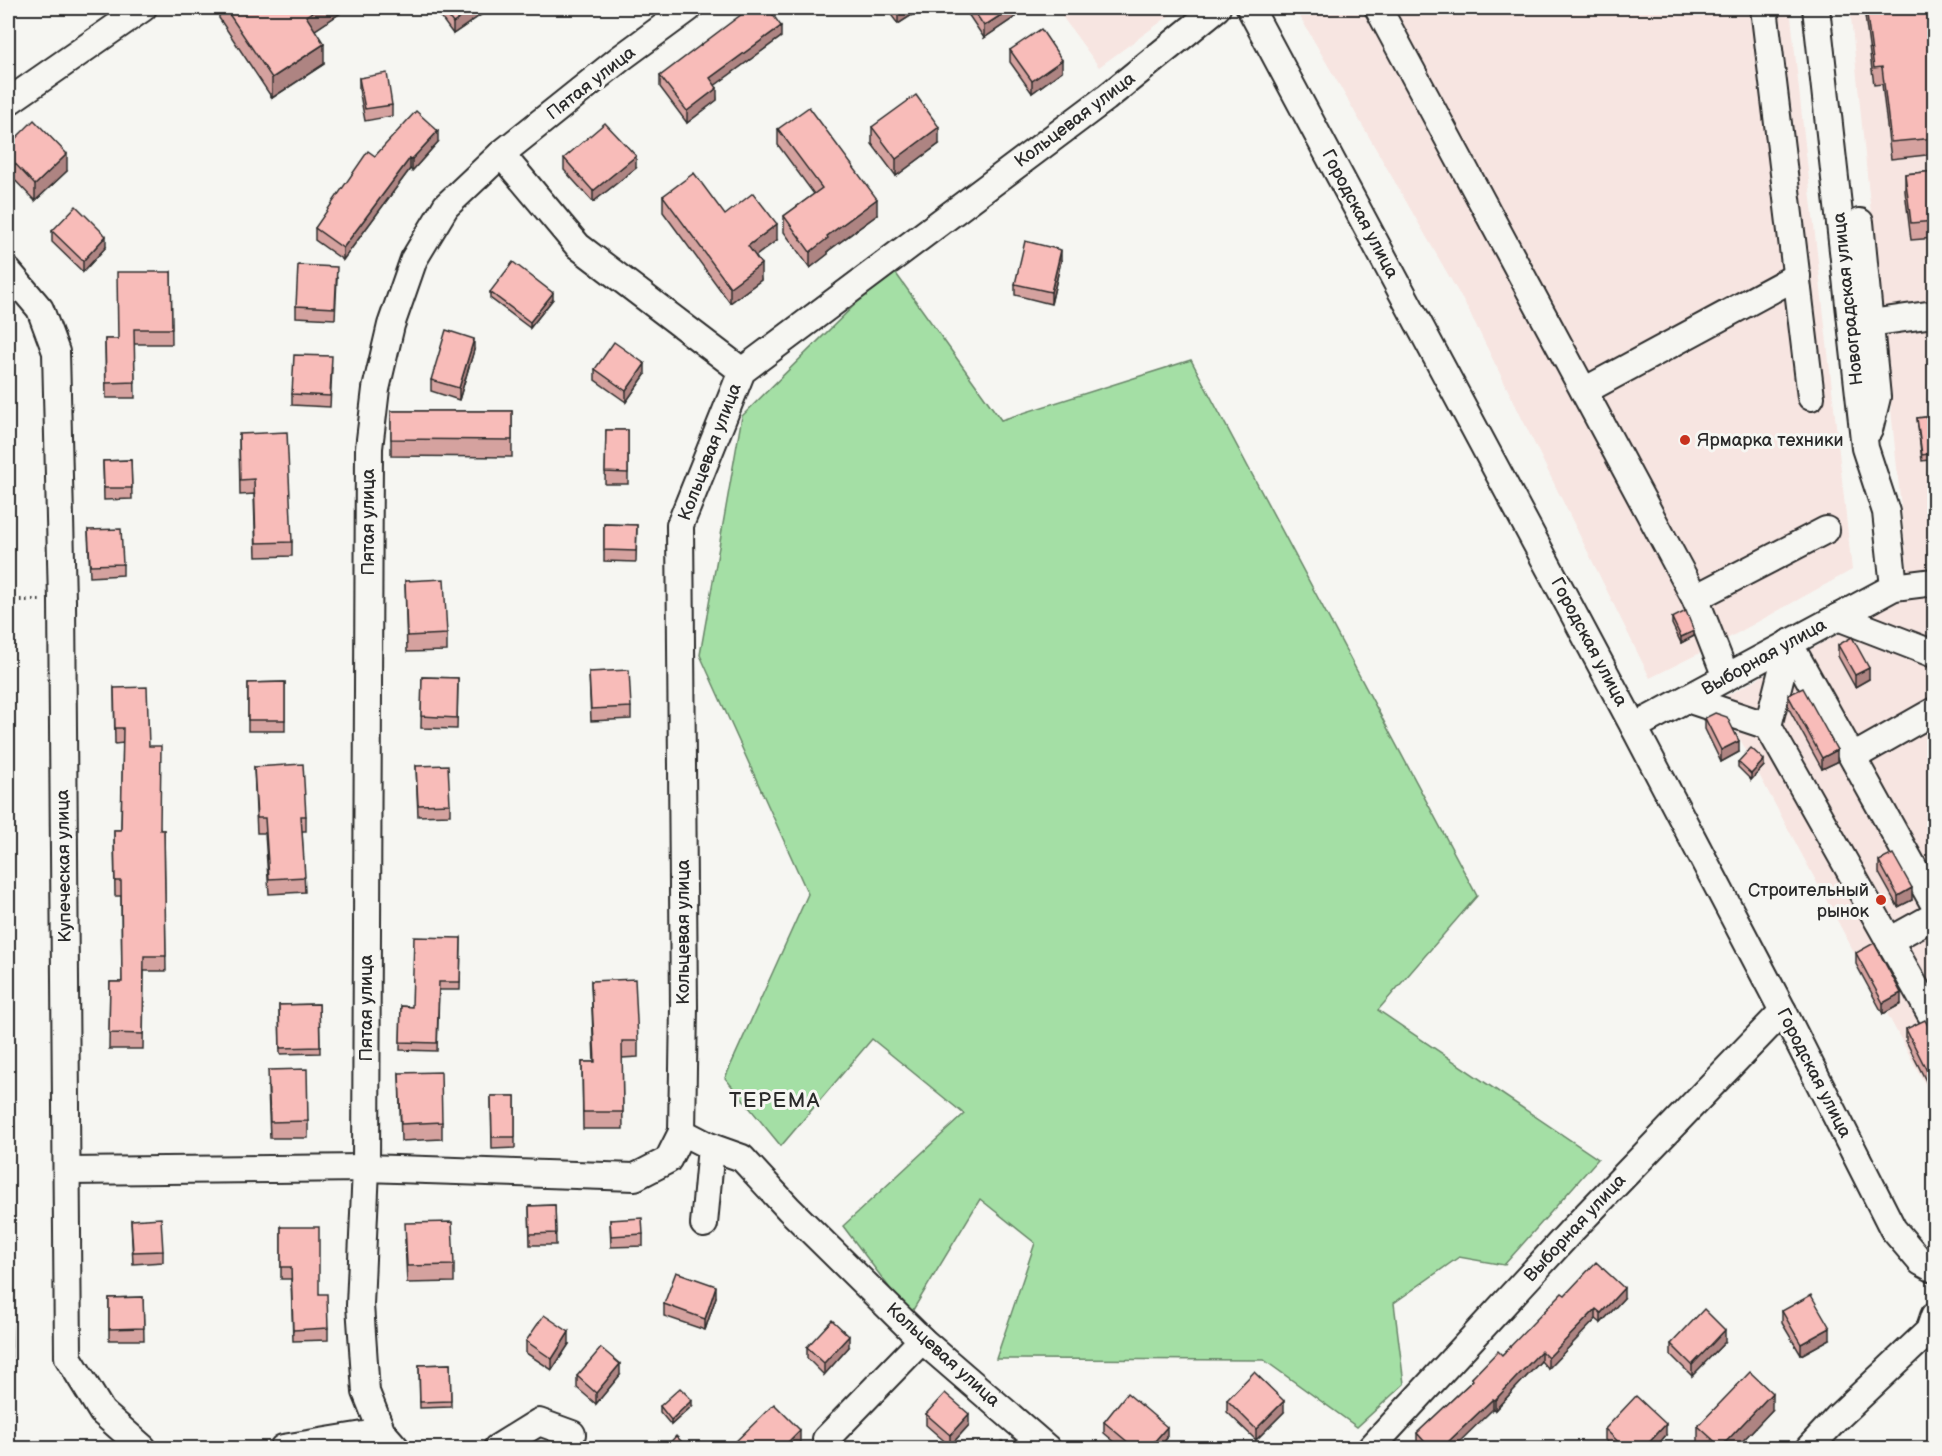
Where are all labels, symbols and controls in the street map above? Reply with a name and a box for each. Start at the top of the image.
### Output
street label: Пятая улица [542,42,640,124]
street label: Кольцевая улица [1011,68,1140,172]
street label: Городская улица [1317,146,1403,282]
street label: Новоградская улица [1828,211,1868,386]
street label: Кольцевая улица [674,380,746,524]
place label: Ярмарка техники [1697,430,1844,451]
marker: Ярмарка техники [1678,433,1692,447]
street label: Пятая улица [358,468,379,575]
street label: Городская улица [1546,574,1632,710]
street label: Выборная улица [1698,614,1830,700]
street label: Купеческая улица [52,789,76,943]
street label: Кольцевая улица [673,859,694,1005]
place label: Строительный рынок [1748,880,1869,922]
marker: Строительный рынок [1874,893,1888,907]
street label: Пятая улица [356,954,377,1061]
street label: Городская улица [1772,1005,1856,1142]
district label: ТЕРЕМА [729,1088,821,1113]
street label: Выборная улица [1520,1170,1630,1286]
street label: Кольцевая улица [882,1299,1004,1412]

